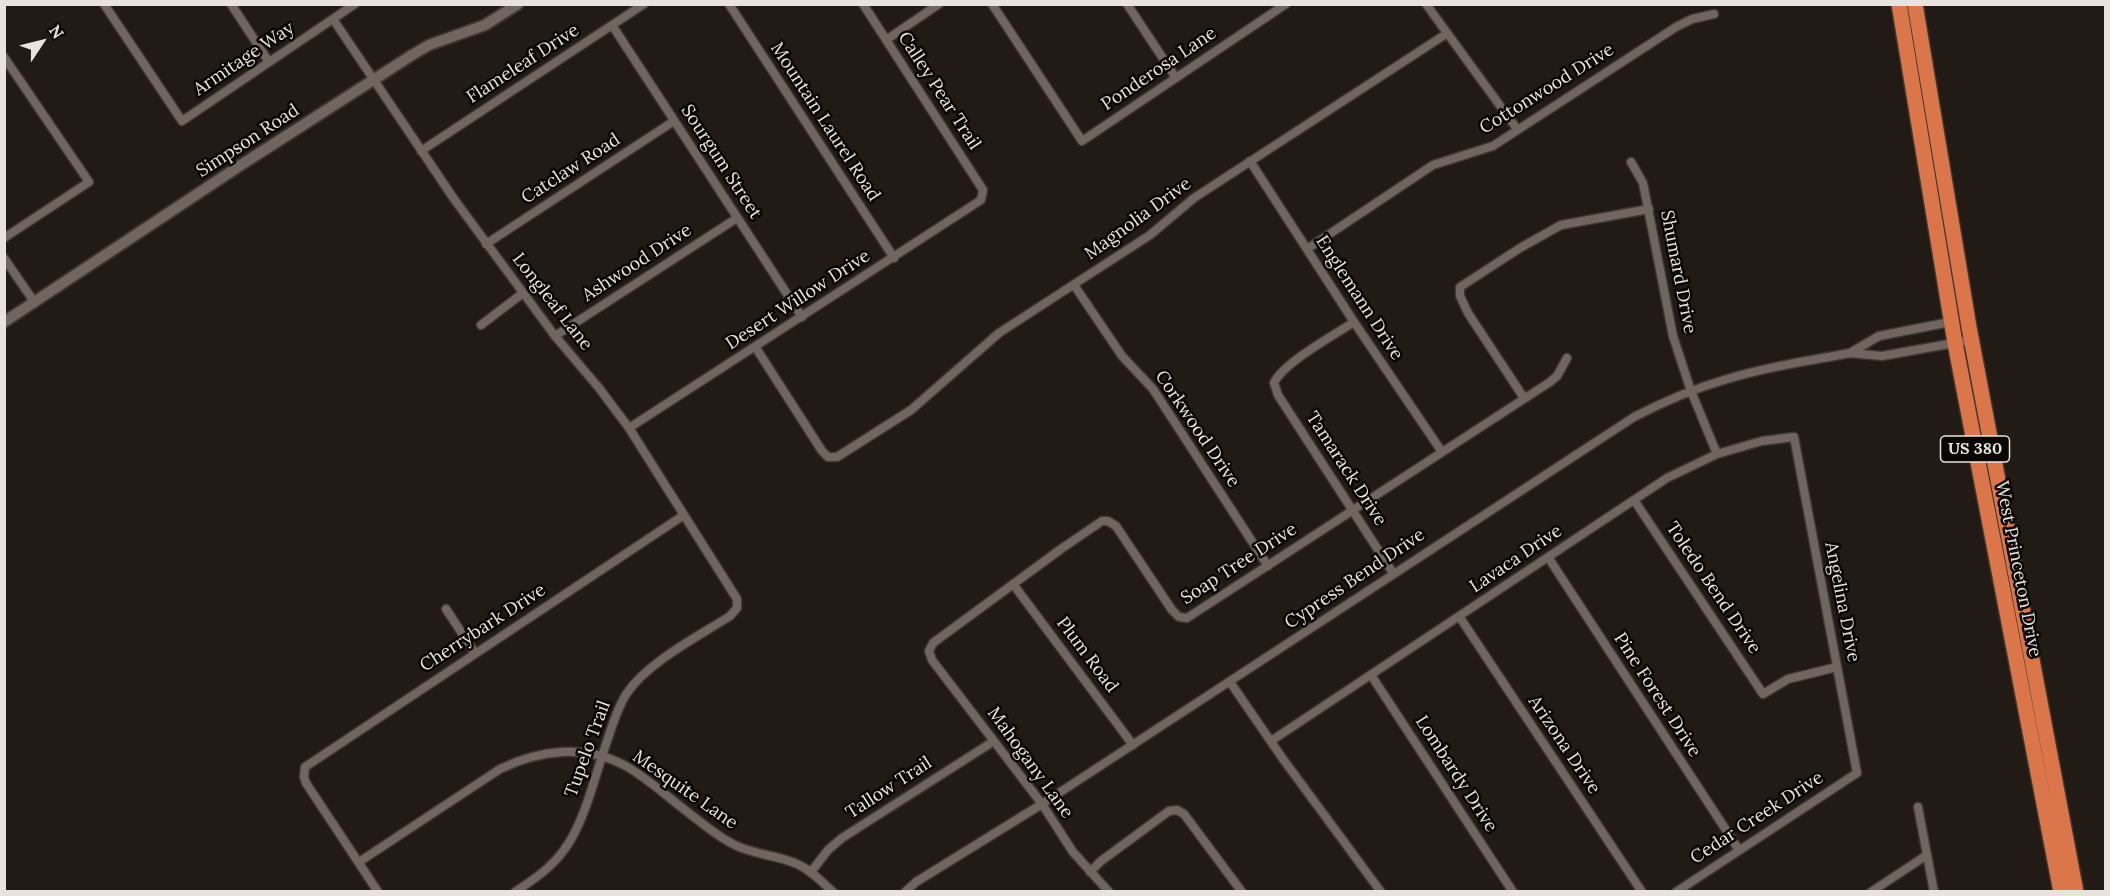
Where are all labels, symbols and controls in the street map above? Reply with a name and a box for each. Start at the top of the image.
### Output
north arrow [12,12,72,72]
street label: Armitage Way [189,17,299,101]
street label: Flameleaf Drive [463,20,583,108]
text: N [45,21,68,42]
street label: Ponderosa Lane [1097,23,1221,115]
street label: Calley Pear Trail [893,28,985,154]
street label: Mountain Laurel Road [766,39,884,205]
street label: Cottonwood Drive [1476,39,1618,139]
street label: Simpson Road [193,100,303,182]
street label: Sourgum Street [676,101,766,223]
street label: Catclaw Road [518,129,624,209]
street label: Magnolia Drive [1081,173,1195,265]
street label: Shumard Drive [1655,208,1701,336]
street label: Ashwood Drive [578,220,696,306]
street label: Englemann Drive [1311,232,1407,364]
street label: Desert Willow Drive [722,245,874,355]
street label: Longleaf Lane [507,249,597,355]
street label: Corkwood Drive [1150,366,1244,492]
street label: Tamarack Drive [1301,408,1391,530]
road number: US 380 [1940,436,2010,462]
street label: West Princeton Drive [1990,479,2046,659]
street label: Toledo Bend Drive [1661,518,1765,658]
street label: Soap Tree Drive [1177,519,1301,609]
street label: Lavaca Drive [1466,520,1566,598]
street label: Cypress Bend Drive [1281,524,1429,634]
street label: Angelina Drive [1820,540,1864,664]
street label: Cherrybark Drive [416,579,550,677]
street label: Plum Road [1052,613,1122,697]
street label: Pine Forest Drive [1609,629,1705,761]
street label: Arizona Drive [1523,692,1605,798]
street label: Tupelo Trail [561,698,615,800]
street label: Mahogany Lane [982,703,1078,823]
street label: Lombardy Drive [1410,712,1502,836]
street label: Mesquite Lane [628,746,742,834]
street label: Tallow Trail [842,752,936,824]
street label: Cedar Creek Drive [1687,767,1827,869]

